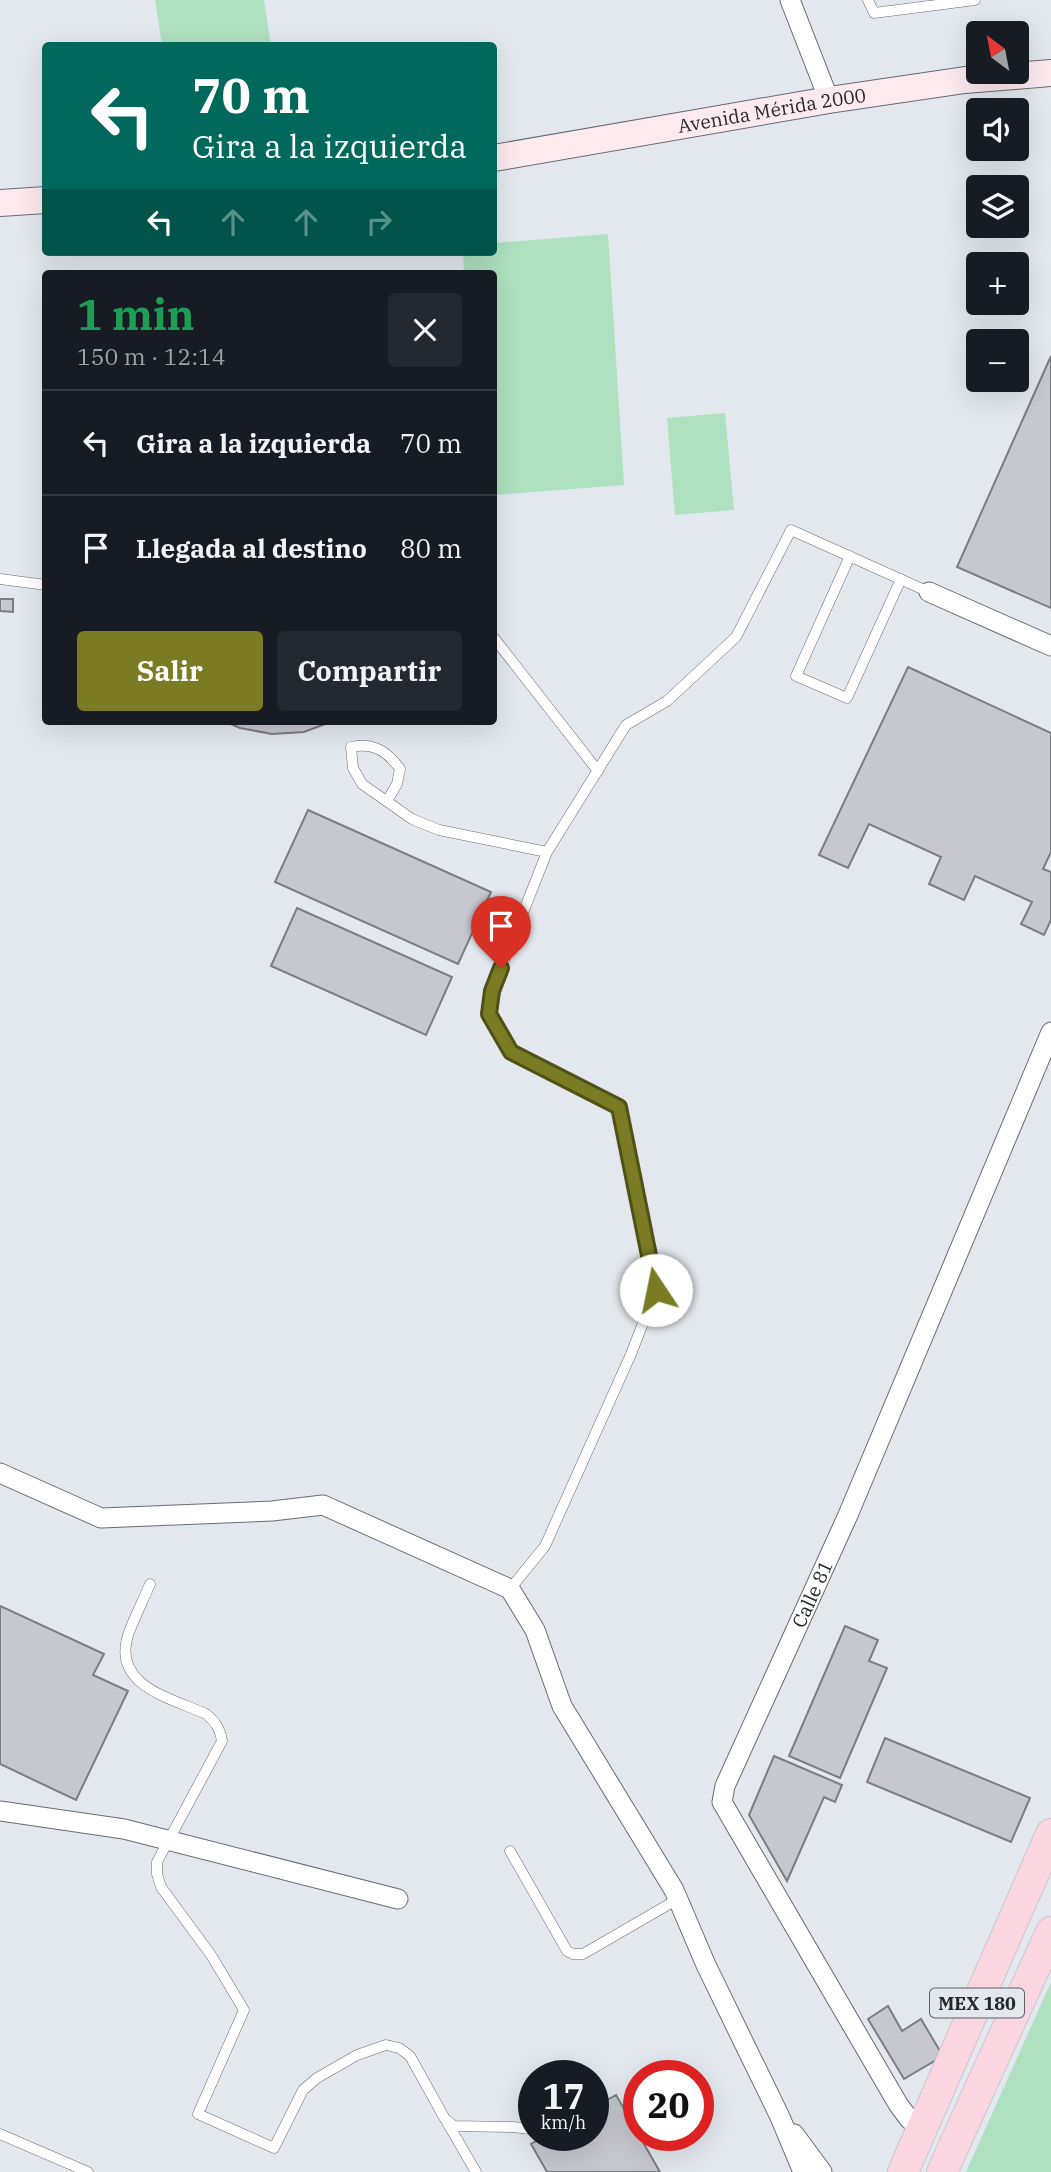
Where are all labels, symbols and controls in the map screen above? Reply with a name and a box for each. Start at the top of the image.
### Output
north arrow [966,21,1029,84]
map controls [966,21,1029,392]
text: 70 m [192,63,310,126]
icon: left [77,70,168,161]
street label: Avenida Mérida 2000 [676,83,868,138]
button: sound [966,98,1029,161]
text: Gira a la izquierda [192,125,467,167]
button: layers [966,175,1029,238]
icon: left [141,203,179,241]
icon: ahead [214,203,252,241]
icon: ahead [287,203,325,241]
icon: right [360,203,398,241]
button: + [966,252,1029,315]
text: 1 min [77,287,195,342]
button: close [388,293,462,367]
button: − [966,329,1029,392]
text: 150 m · 12:14 [77,341,226,371]
icon: left [77,424,115,462]
text: Gira a la izquierda [136,426,371,460]
text: 70 m [400,426,462,460]
icon: arrive [77,529,115,567]
text: Llegada al destino [136,531,367,565]
text: 80 m [400,531,462,565]
button: Salir [77,631,263,711]
button: Compartir [277,631,462,711]
pin [471,896,531,968]
icon: arrive [482,907,520,945]
position arrow [619,1253,693,1327]
street label: Calle 81 [787,1556,838,1631]
road number: MEX 180 [930,1989,1024,2018]
speed limit sign: 20 [623,2060,714,2151]
text: 17 [542,2073,585,2119]
text: km/h [541,2111,586,2134]

